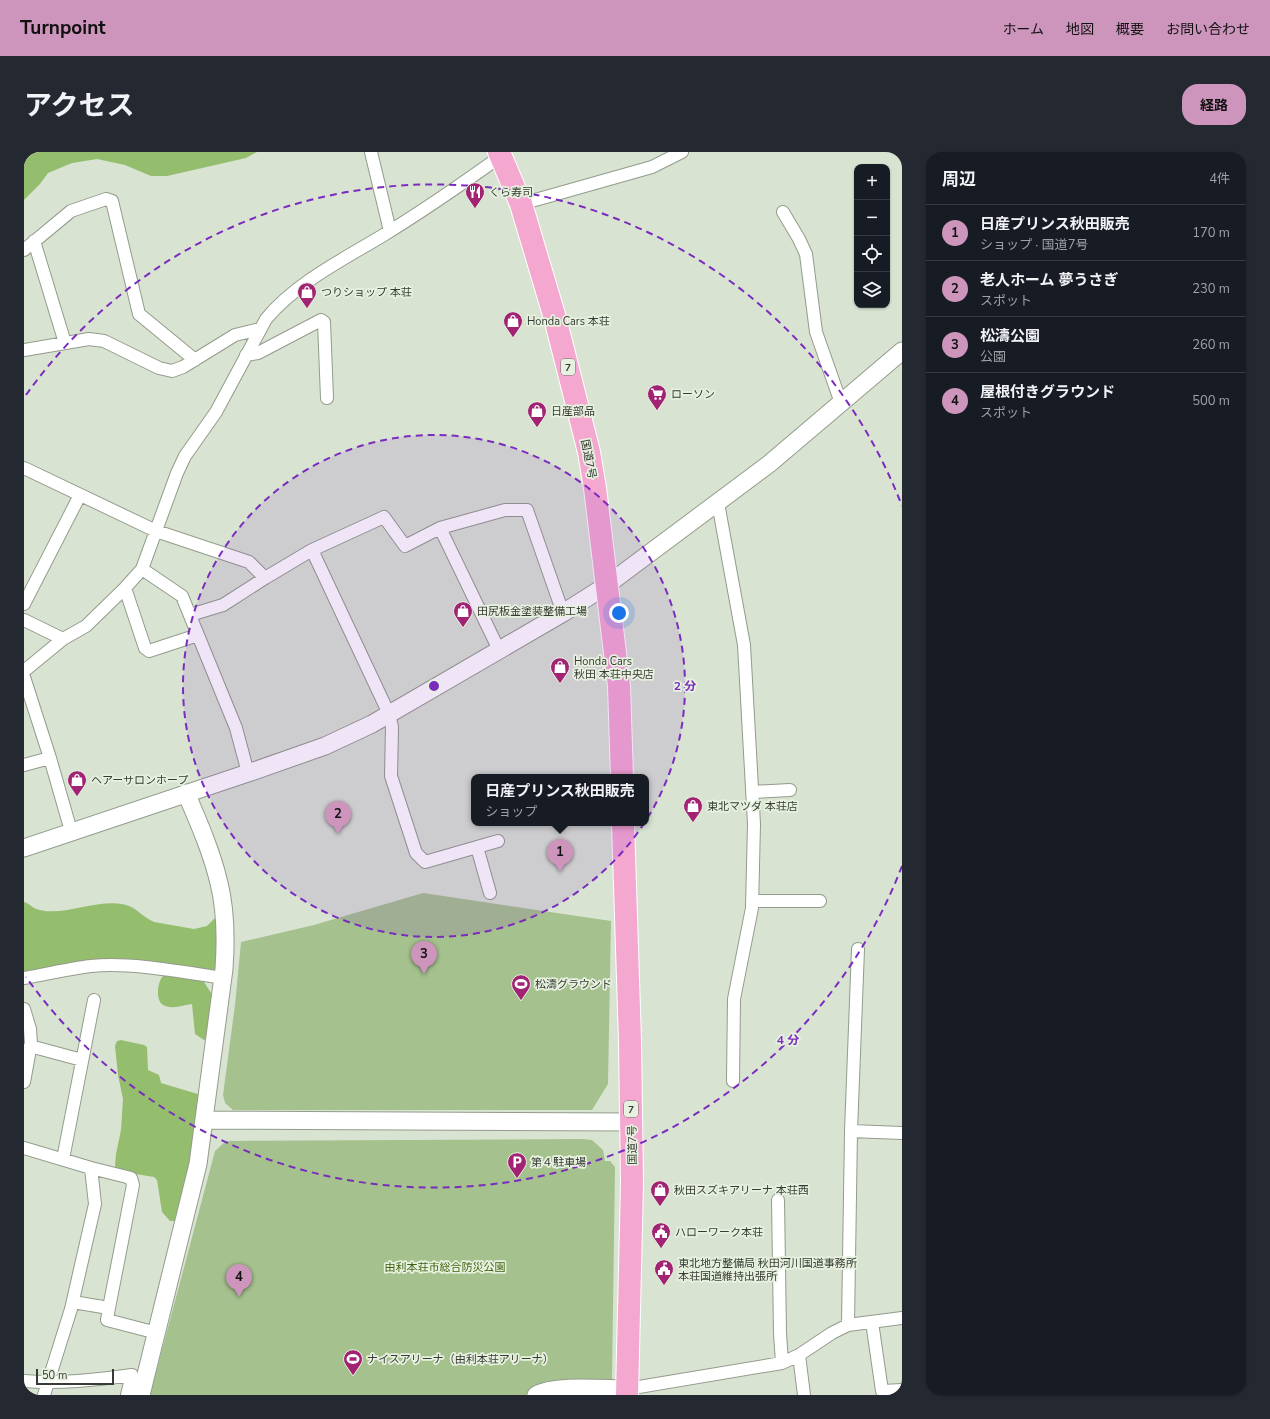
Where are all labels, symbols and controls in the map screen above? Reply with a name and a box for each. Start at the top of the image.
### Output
text: Turnpoint [20,15,106,41]
text: ホーム [1002,20,1044,39]
text: 地図 [1066,20,1094,39]
text: 概要 [1116,20,1144,39]
text: お問い合わせ [1166,20,1250,39]
button: 経路 [1182,84,1246,125]
text: アクセス [24,87,135,125]
map controls [854,164,890,308]
button: + [854,164,890,200]
text: 周辺 [942,168,976,191]
text: 4件 [1209,170,1230,188]
restaurant icon: くら寿司 [464,181,486,209]
place label: くら寿司 [489,185,533,200]
button: − [854,200,890,236]
text: 日産プリンス秋田販売 [980,214,1130,234]
text: 1 [951,224,959,242]
text: 170 m [1192,224,1230,242]
button: locate [854,236,890,272]
text: ショップ · 国道7号 [980,236,1088,254]
text: 老人ホーム 夢うさぎ [980,270,1119,290]
button: layers [854,272,890,308]
text: 2 [951,280,959,298]
text: 230 m [1192,280,1230,298]
shop icon: つりショップ 本荘 [296,281,318,309]
place label: つりショップ 本荘 [321,285,412,300]
text: スポット [980,292,1032,310]
shop icon: Honda Cars 本荘 [502,310,524,338]
place label: Honda Cars 本荘 [527,314,610,329]
text: 松濤公園 [980,326,1040,346]
text: 3 [951,336,959,354]
text: 260 m [1192,336,1230,354]
text: 公園 [980,348,1006,366]
road number: 7 [561,359,575,375]
text: 屋根付きグラウンド [980,382,1115,402]
supermarket icon: ローソン [646,383,668,411]
place label: ローソン [671,387,715,402]
text: 4 [951,392,959,410]
text: 500 m [1192,392,1230,410]
shop icon: 日産部品 [526,400,548,428]
place label: 日産部品 [551,404,595,419]
text: スポット [980,404,1032,422]
street label: 国道7号 [577,438,600,480]
shop icon: 田尻板金塗装整備工場 [452,600,474,628]
your location [609,603,629,623]
place label: 田尻板金塗装整備工場 [477,604,587,619]
place label: Honda Cars 秋田 本荘中央店 [574,654,654,682]
shop icon: Honda Cars 秋田 本荘中央店 [549,656,571,684]
text: 2 分 [674,678,696,694]
centre of rings [427,679,441,693]
shop icon: ヘアーサロンホープ [66,769,88,797]
place label: ヘアーサロンホープ [91,773,188,788]
popup [471,774,649,826]
text: 日産プリンス秋田販売 [485,781,635,801]
shop icon: 東北マツダ 本荘店 [682,795,704,823]
place label: 東北マツダ 本荘店 [707,799,798,814]
pin: 2 [325,801,351,834]
text: ショップ [485,803,537,821]
pin: 1 [547,839,573,872]
pin: 3 [411,941,437,974]
sports icon: 松濤グラウンド [510,973,532,1001]
place label: 松濤グラウンド [535,977,612,992]
text: 4 分 [777,1032,799,1048]
road number: 7 [624,1101,638,1117]
street label: 国道7号 [625,1125,640,1165]
parking icon: 第４駐車場 [506,1151,528,1179]
place label: 第４駐車場 [531,1155,586,1170]
shop icon: 秋田スズキアリーナ 本荘西 [649,1179,671,1207]
place label: 秋田スズキアリーナ 本荘西 [674,1183,809,1198]
public building icon: ハローワーク本荘 [650,1221,672,1249]
place label: ハローワーク本荘 [675,1225,763,1240]
place label: 東北地方整備局 秋田河川国道事務所 本荘国道維持出張所 [678,1256,858,1284]
public building icon: 東北地方整備局 秋田河川国道事務所 本荘国道維持出張所 [653,1258,675,1286]
park label: 由利本荘市総合防災公園 [385,1260,506,1275]
pin: 4 [226,1264,252,1297]
sports icon: ナイスアリーナ（由利本荘アリーナ） [342,1348,364,1376]
place label: ナイスアリーナ（由利本荘アリーナ） [367,1352,554,1367]
scale bar [36,1367,114,1386]
text: 50 m [42,1368,67,1383]

